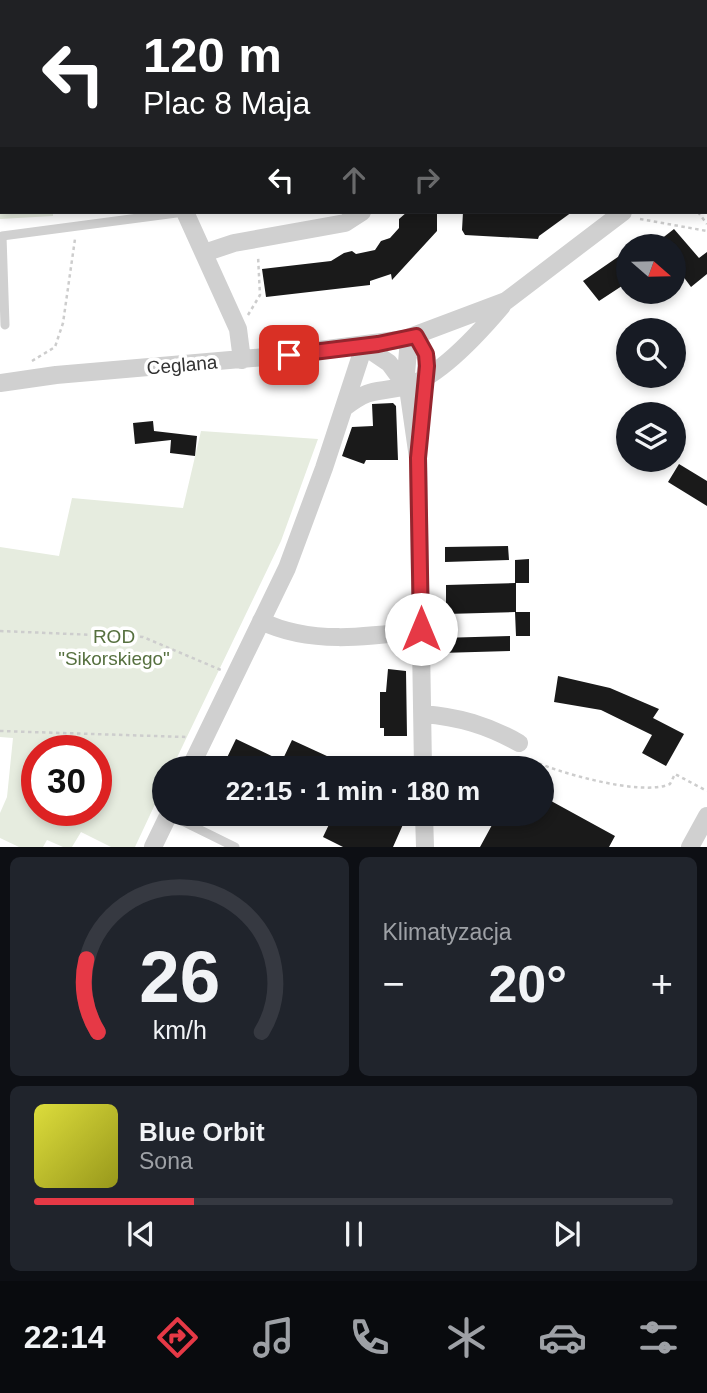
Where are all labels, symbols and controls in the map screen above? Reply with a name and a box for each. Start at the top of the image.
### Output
icon: left [28,28,119,119]
text: 120 m [143,28,282,82]
text: Plac 8 Maja [143,85,310,121]
icon: left [262,161,300,199]
icon: ahead [335,161,373,199]
icon: right [408,161,446,199]
north arrow [616,234,686,304]
map controls [616,234,686,472]
button: search [616,318,686,388]
pin [259,325,319,385]
icon: arrive [270,336,308,374]
street label: Ceglana [146,351,219,379]
button: layers [616,402,686,472]
position arrow [384,592,458,666]
park label: ROD "Sikorskiego" [58,626,170,669]
speed limit sign: 30 [21,735,112,826]
text: 22:15 · 1 min · 180 m [226,776,480,806]
text: Klimatyzacja [383,919,512,945]
text: 26 [139,937,220,1018]
text: 20° [488,955,567,1013]
text: − [383,963,405,1005]
text: + [651,963,673,1005]
text: km/h [152,1016,206,1044]
text: Blue Orbit [139,1117,265,1147]
text: Sona [139,1148,193,1174]
icon: previous [122,1215,160,1253]
icon: pause [335,1215,373,1253]
icon: next [548,1215,586,1253]
icon: directions [153,1313,202,1362]
icon: music [249,1313,298,1362]
icon: phone [345,1313,394,1362]
icon: climate [442,1313,491,1362]
icon: car [538,1313,587,1362]
icon: filters [634,1313,683,1362]
text: 22:14 [24,1319,105,1355]

